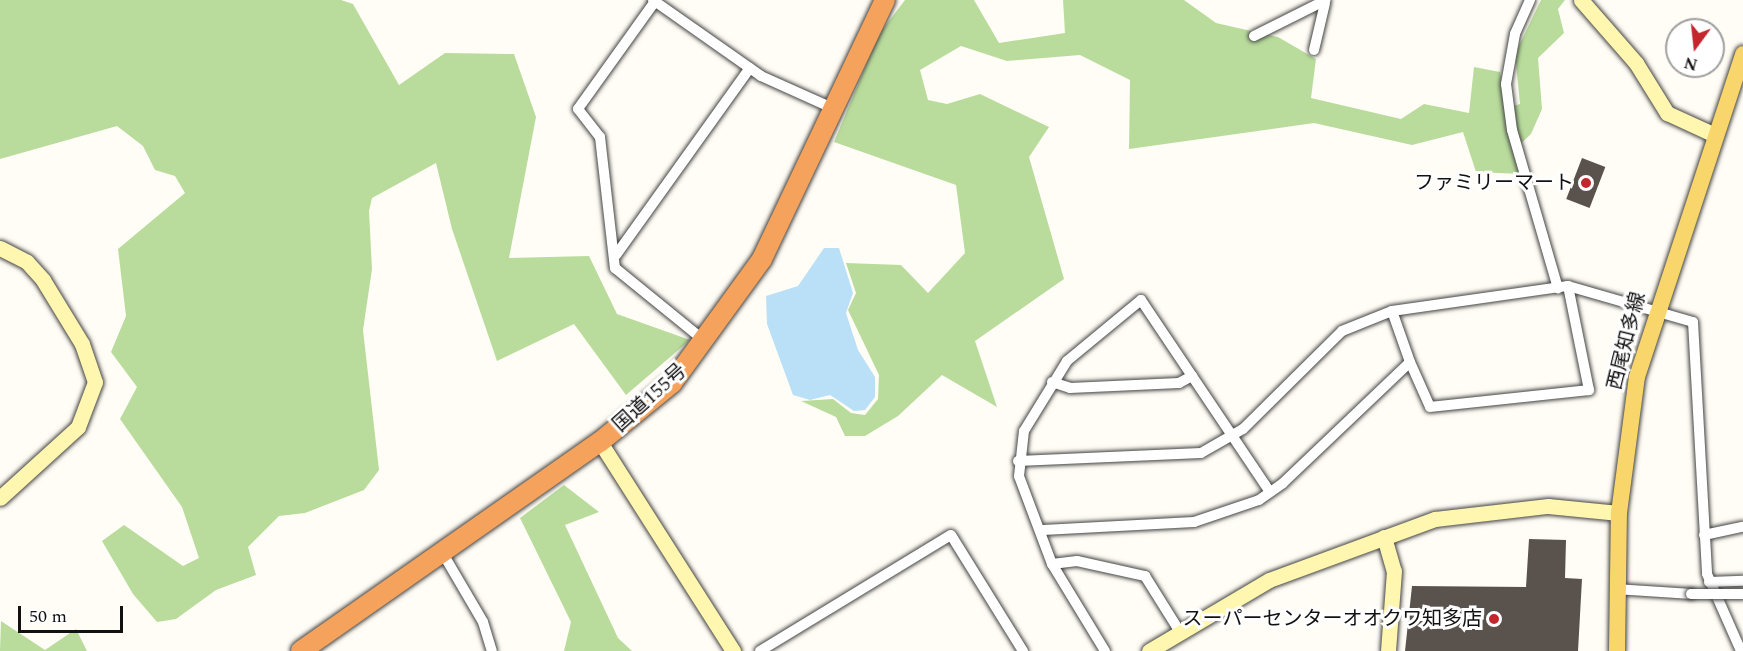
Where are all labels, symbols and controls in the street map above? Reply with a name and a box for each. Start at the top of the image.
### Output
north arrow [1665,18,1725,78]
text: N [1681,50,1700,77]
place label: ファミリーマート [1414,171,1574,195]
marker: ファミリーマート [1579,176,1593,190]
street label: 西尾知多線 [1603,290,1651,392]
street label: 国道155号 [609,359,691,437]
scale bar [21,594,126,632]
text: 50 m [29,603,67,630]
place label: スーパーセンターオオクワ知多店 [1182,607,1482,631]
marker: スーパーセンターオオクワ知多店 [1487,612,1501,626]

